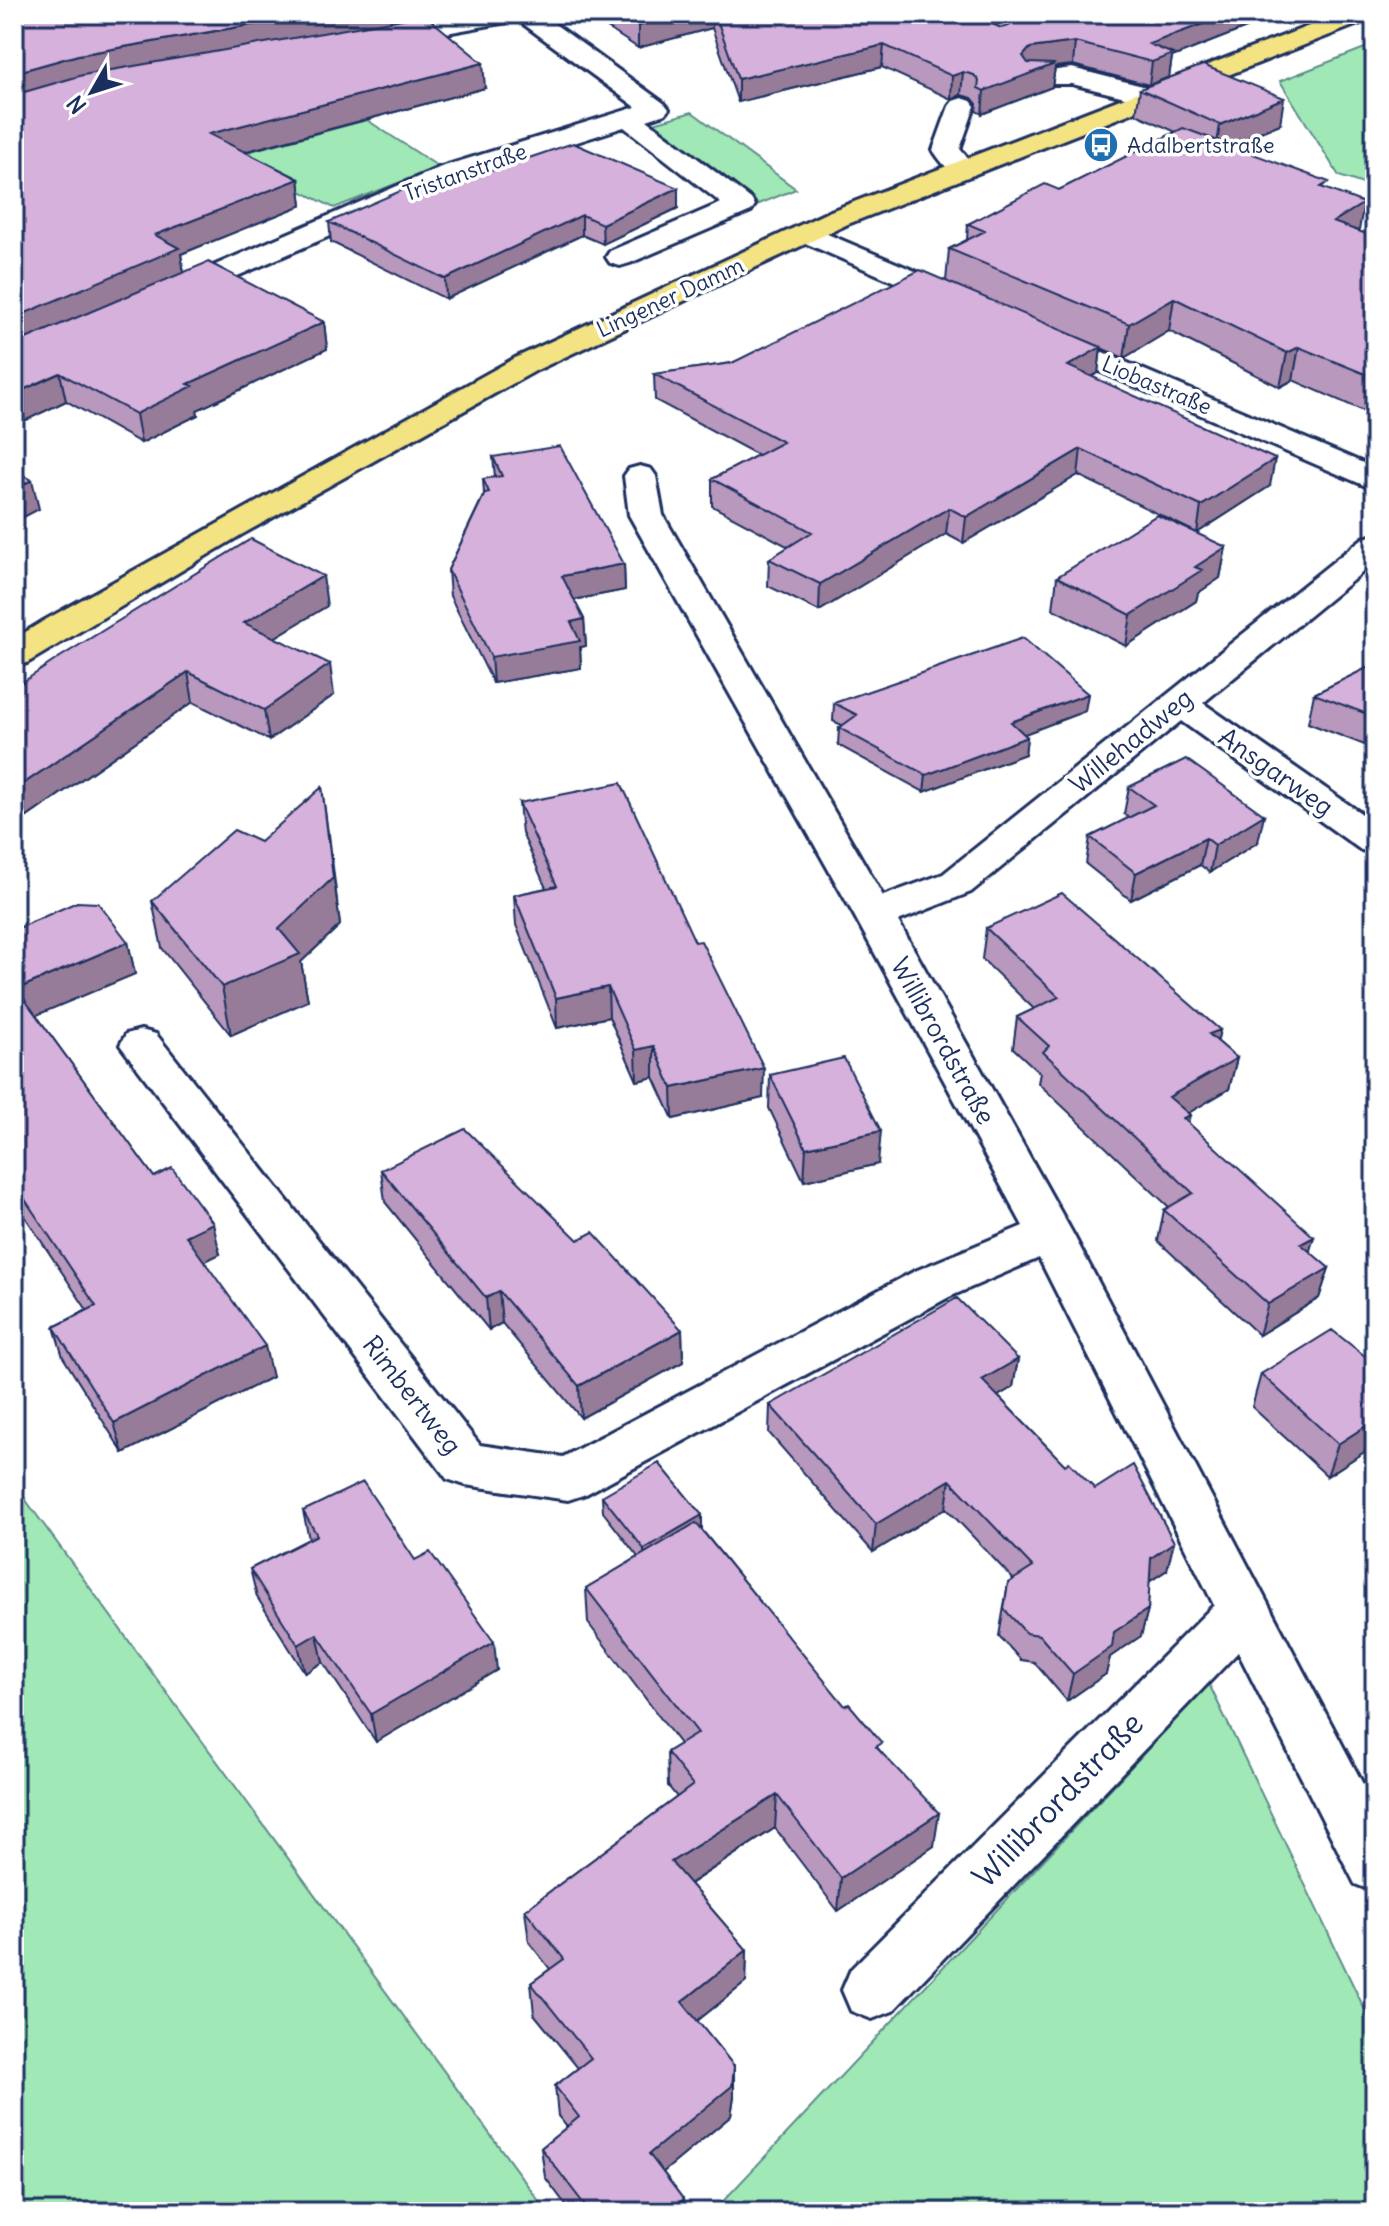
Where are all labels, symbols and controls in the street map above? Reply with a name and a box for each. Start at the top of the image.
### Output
north arrow [52,52,132,132]
text: N [61,90,92,119]
bus stop icon: Adalbertstraße [1082,126,1120,164]
place label: Adalbertstraße [1127,131,1275,159]
street label: Tristanstraße [400,137,530,207]
street label: Lingener Damm [592,251,748,343]
street label: Liobastraße [1098,349,1216,421]
street label: Willehadweg [1062,681,1199,800]
street label: Ansgarweg [1213,720,1340,823]
street label: Willibrordstraße [884,952,1003,1130]
street label: Rimbertweg [356,1329,469,1461]
street label: Willibrordstraße [963,1703,1152,1896]

